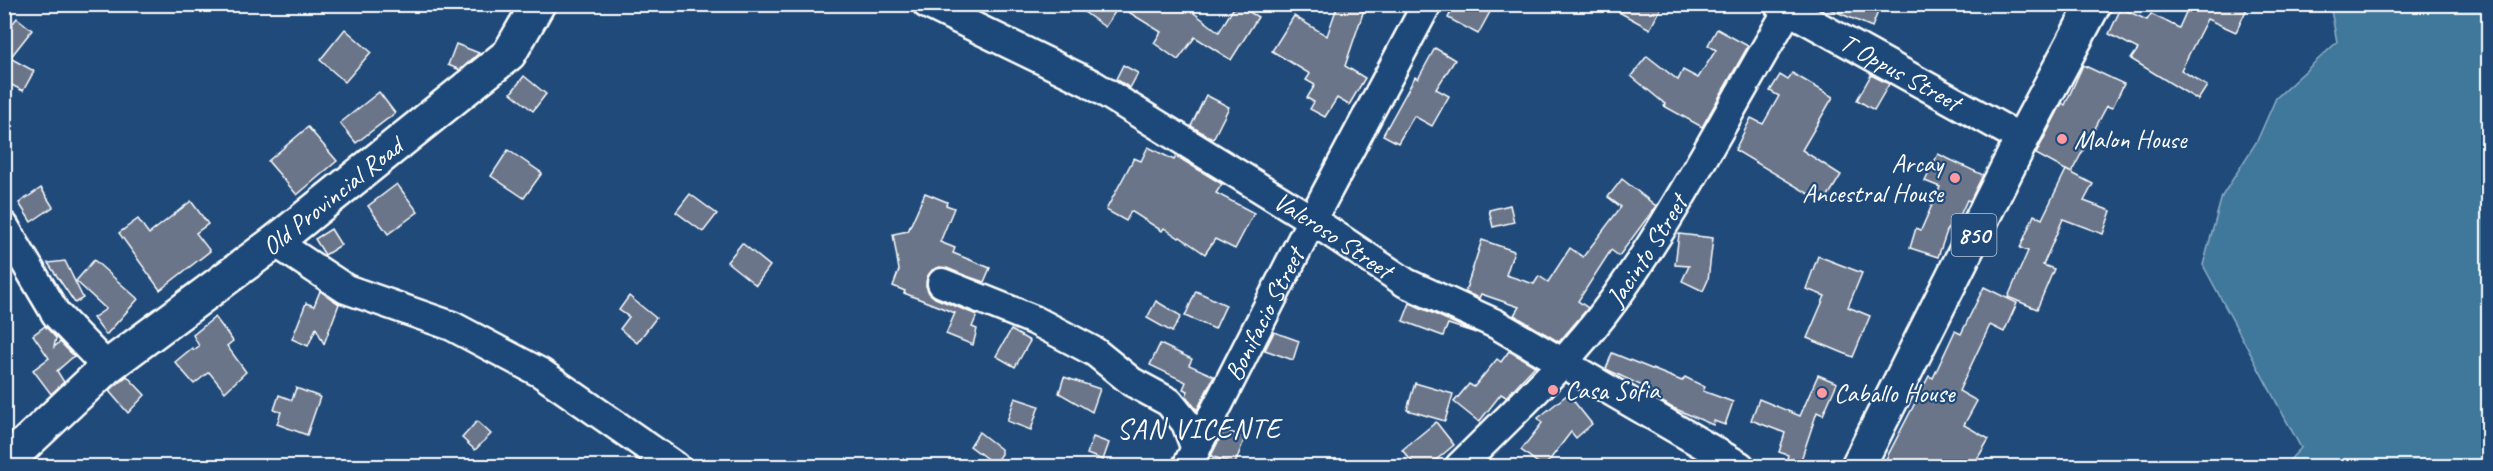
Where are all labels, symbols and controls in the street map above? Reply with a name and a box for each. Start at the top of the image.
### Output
street label: T Oppus Street [1834,26,1969,120]
place label: Malon House [2074,123,2188,156]
street label: Old Provincial Road [256,128,412,263]
marker: Malon House [2055,132,2069,146]
place label: Arcay Ancestral House [1802,147,1945,210]
marker: Arcay Ancestral House [1948,171,1962,185]
street label: Valeroso Street [1268,185,1401,288]
street label: Jacinto Street [1598,186,1697,314]
road number: 850 [1952,214,1996,256]
street label: Bonifacio Street [1217,240,1313,386]
place label: Casa Sofia [1565,374,1661,407]
place label: Caballo House [1834,377,1956,410]
marker: Casa Sofia [1546,383,1560,397]
marker: Caballo House [1815,386,1829,400]
district label: SAN VICENTE [1117,411,1283,446]

